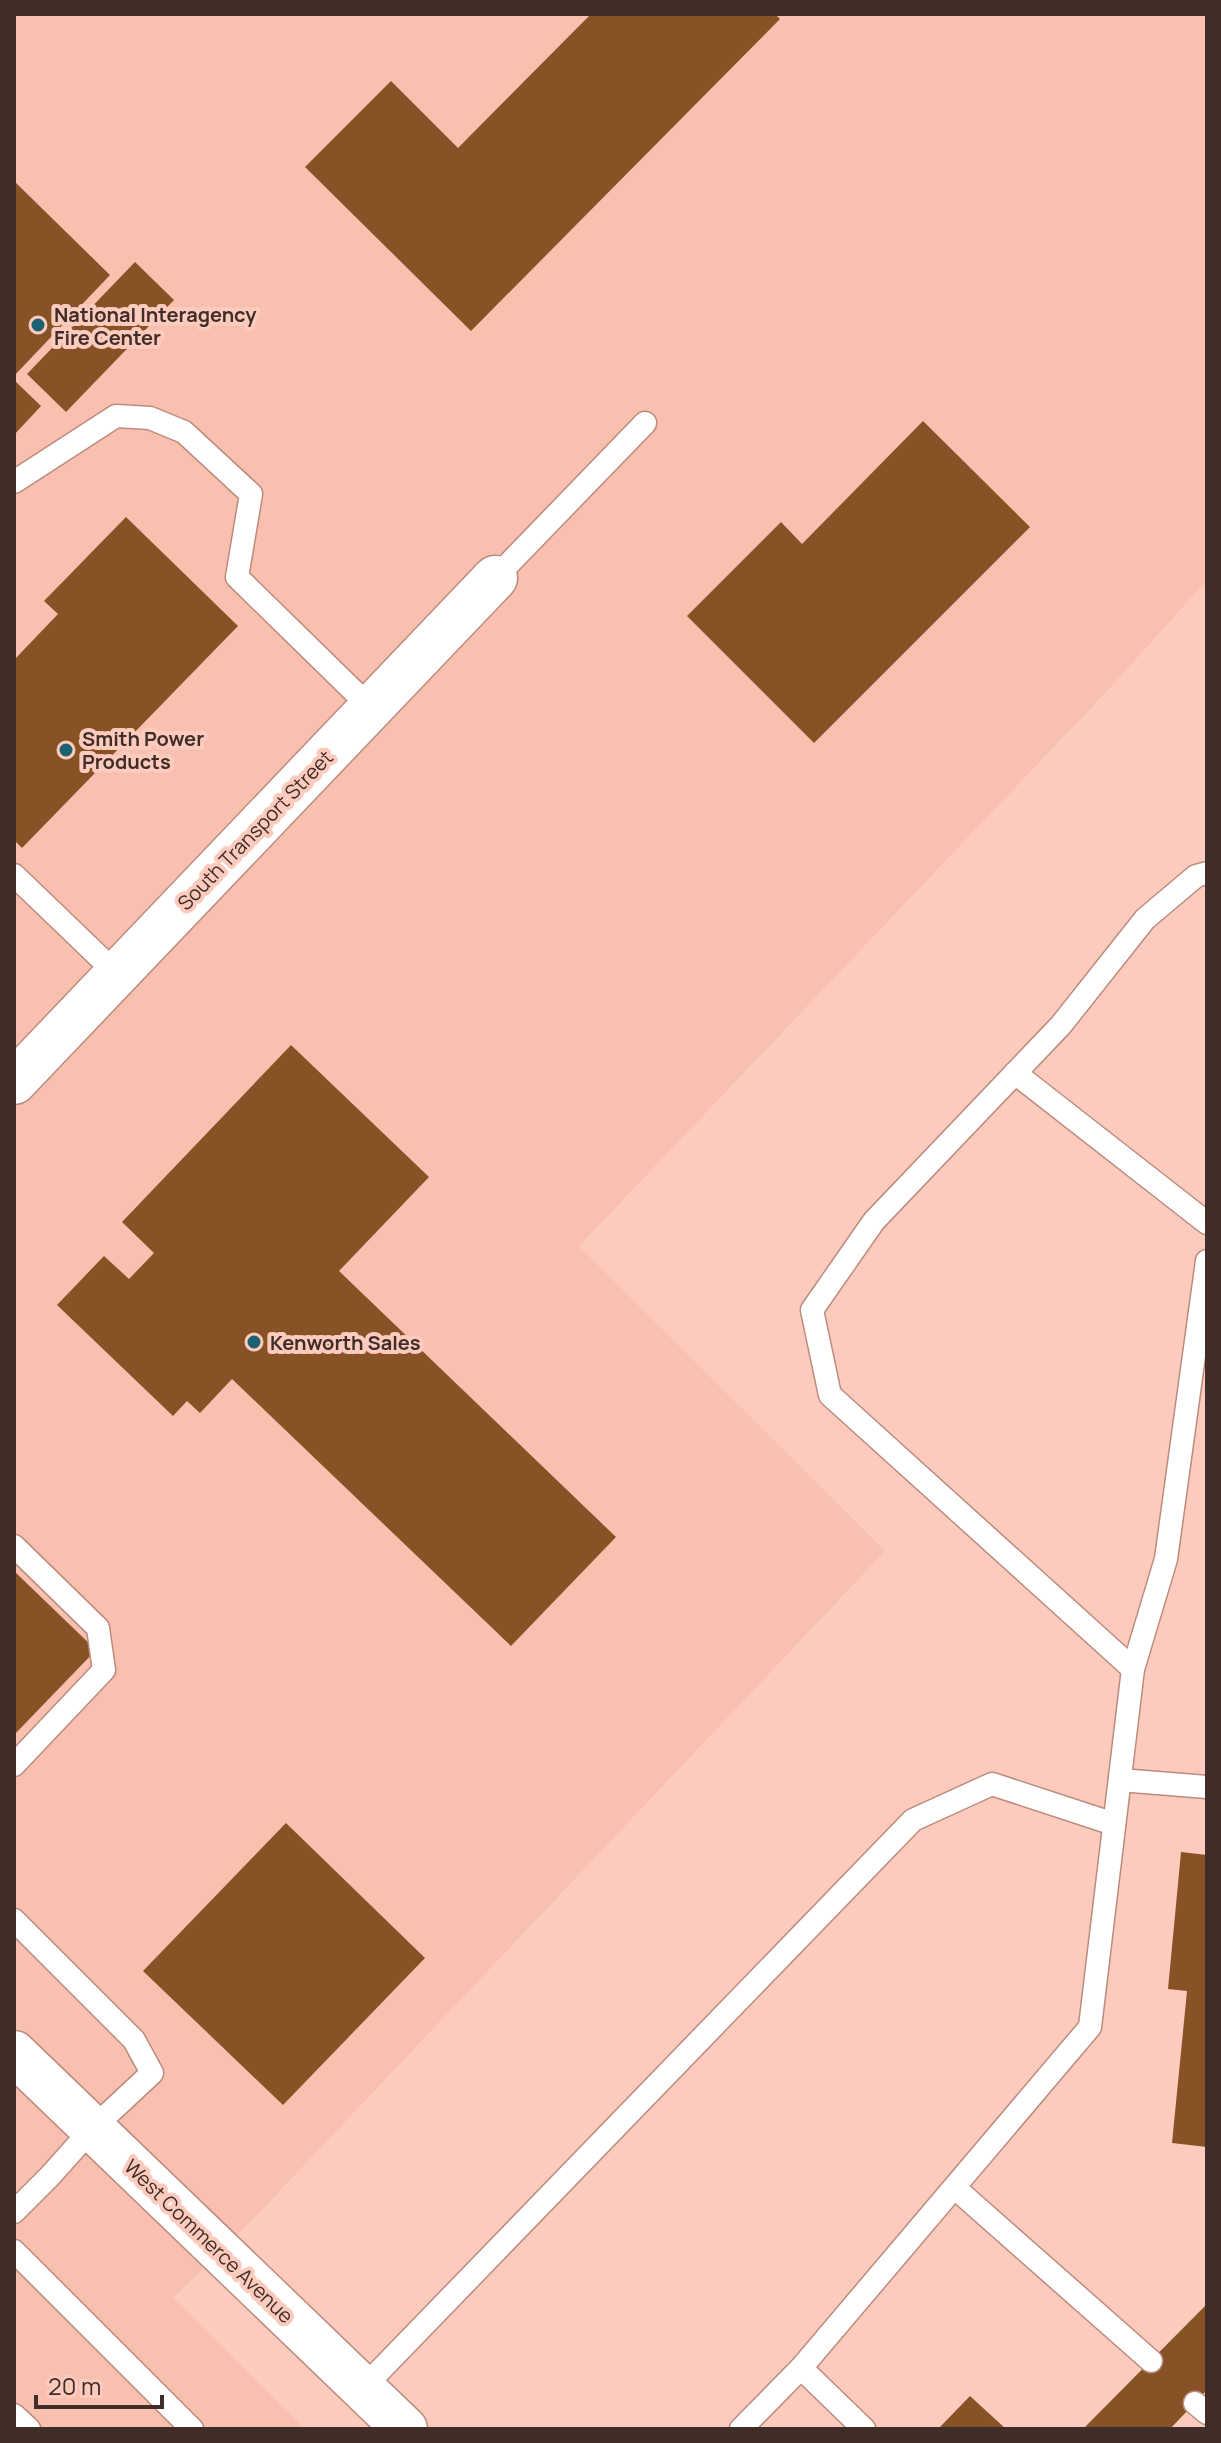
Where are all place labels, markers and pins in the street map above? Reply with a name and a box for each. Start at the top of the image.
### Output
place label: National Interagency Fire Center [54,301,257,351]
marker: National Interagency Fire Center [29,316,47,334]
place label: Smith Power Products [82,725,204,775]
marker: Smith Power Products [57,741,75,759]
place label: Kenworth Sales [270,1329,421,1356]
marker: Kenworth Sales [245,1333,263,1351]

